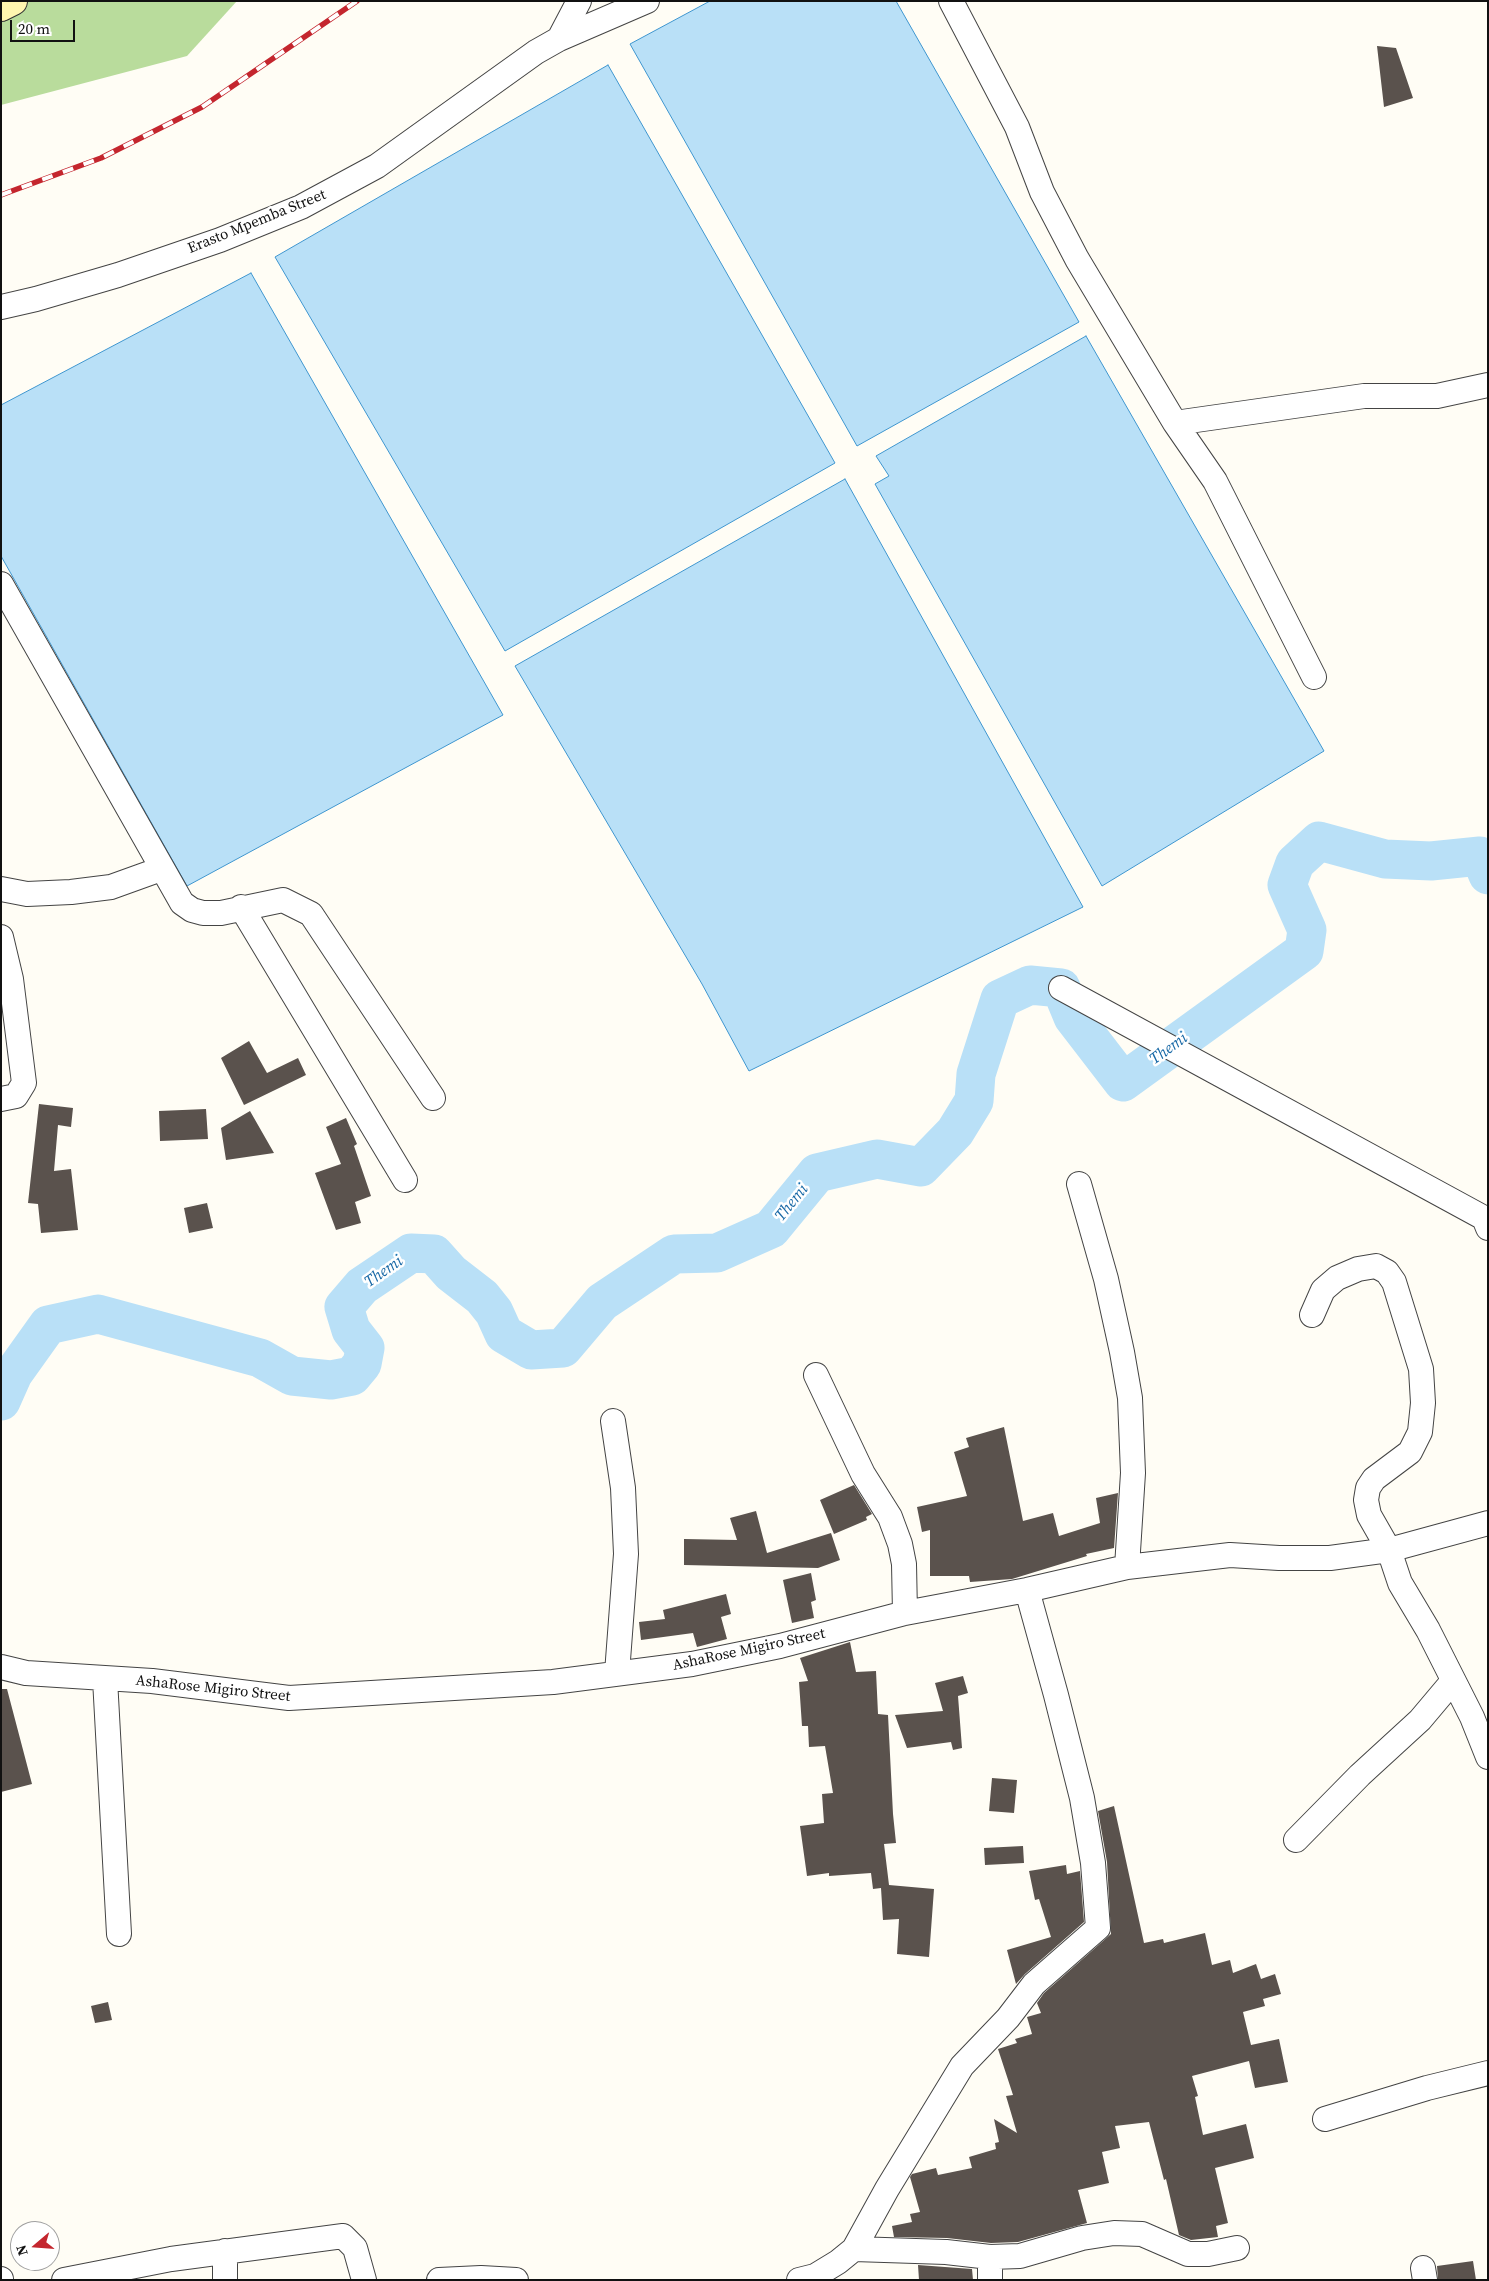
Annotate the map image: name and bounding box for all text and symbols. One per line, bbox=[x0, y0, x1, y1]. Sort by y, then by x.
scale bar bbox=[12, 10, 78, 42]
text: 20 m bbox=[18, 18, 50, 39]
street label: Erasto Mpemba Street bbox=[185, 186, 329, 258]
water label: Themi bbox=[1146, 1029, 1192, 1069]
water label: Themi bbox=[771, 1181, 813, 1225]
water label: Themi bbox=[361, 1252, 407, 1292]
street label: AshaRose Migiro Street bbox=[671, 1625, 827, 1675]
street label: AshaRose Migiro Street bbox=[135, 1672, 291, 1706]
north arrow bbox=[10, 2221, 60, 2271]
text: N bbox=[11, 2242, 33, 2258]

